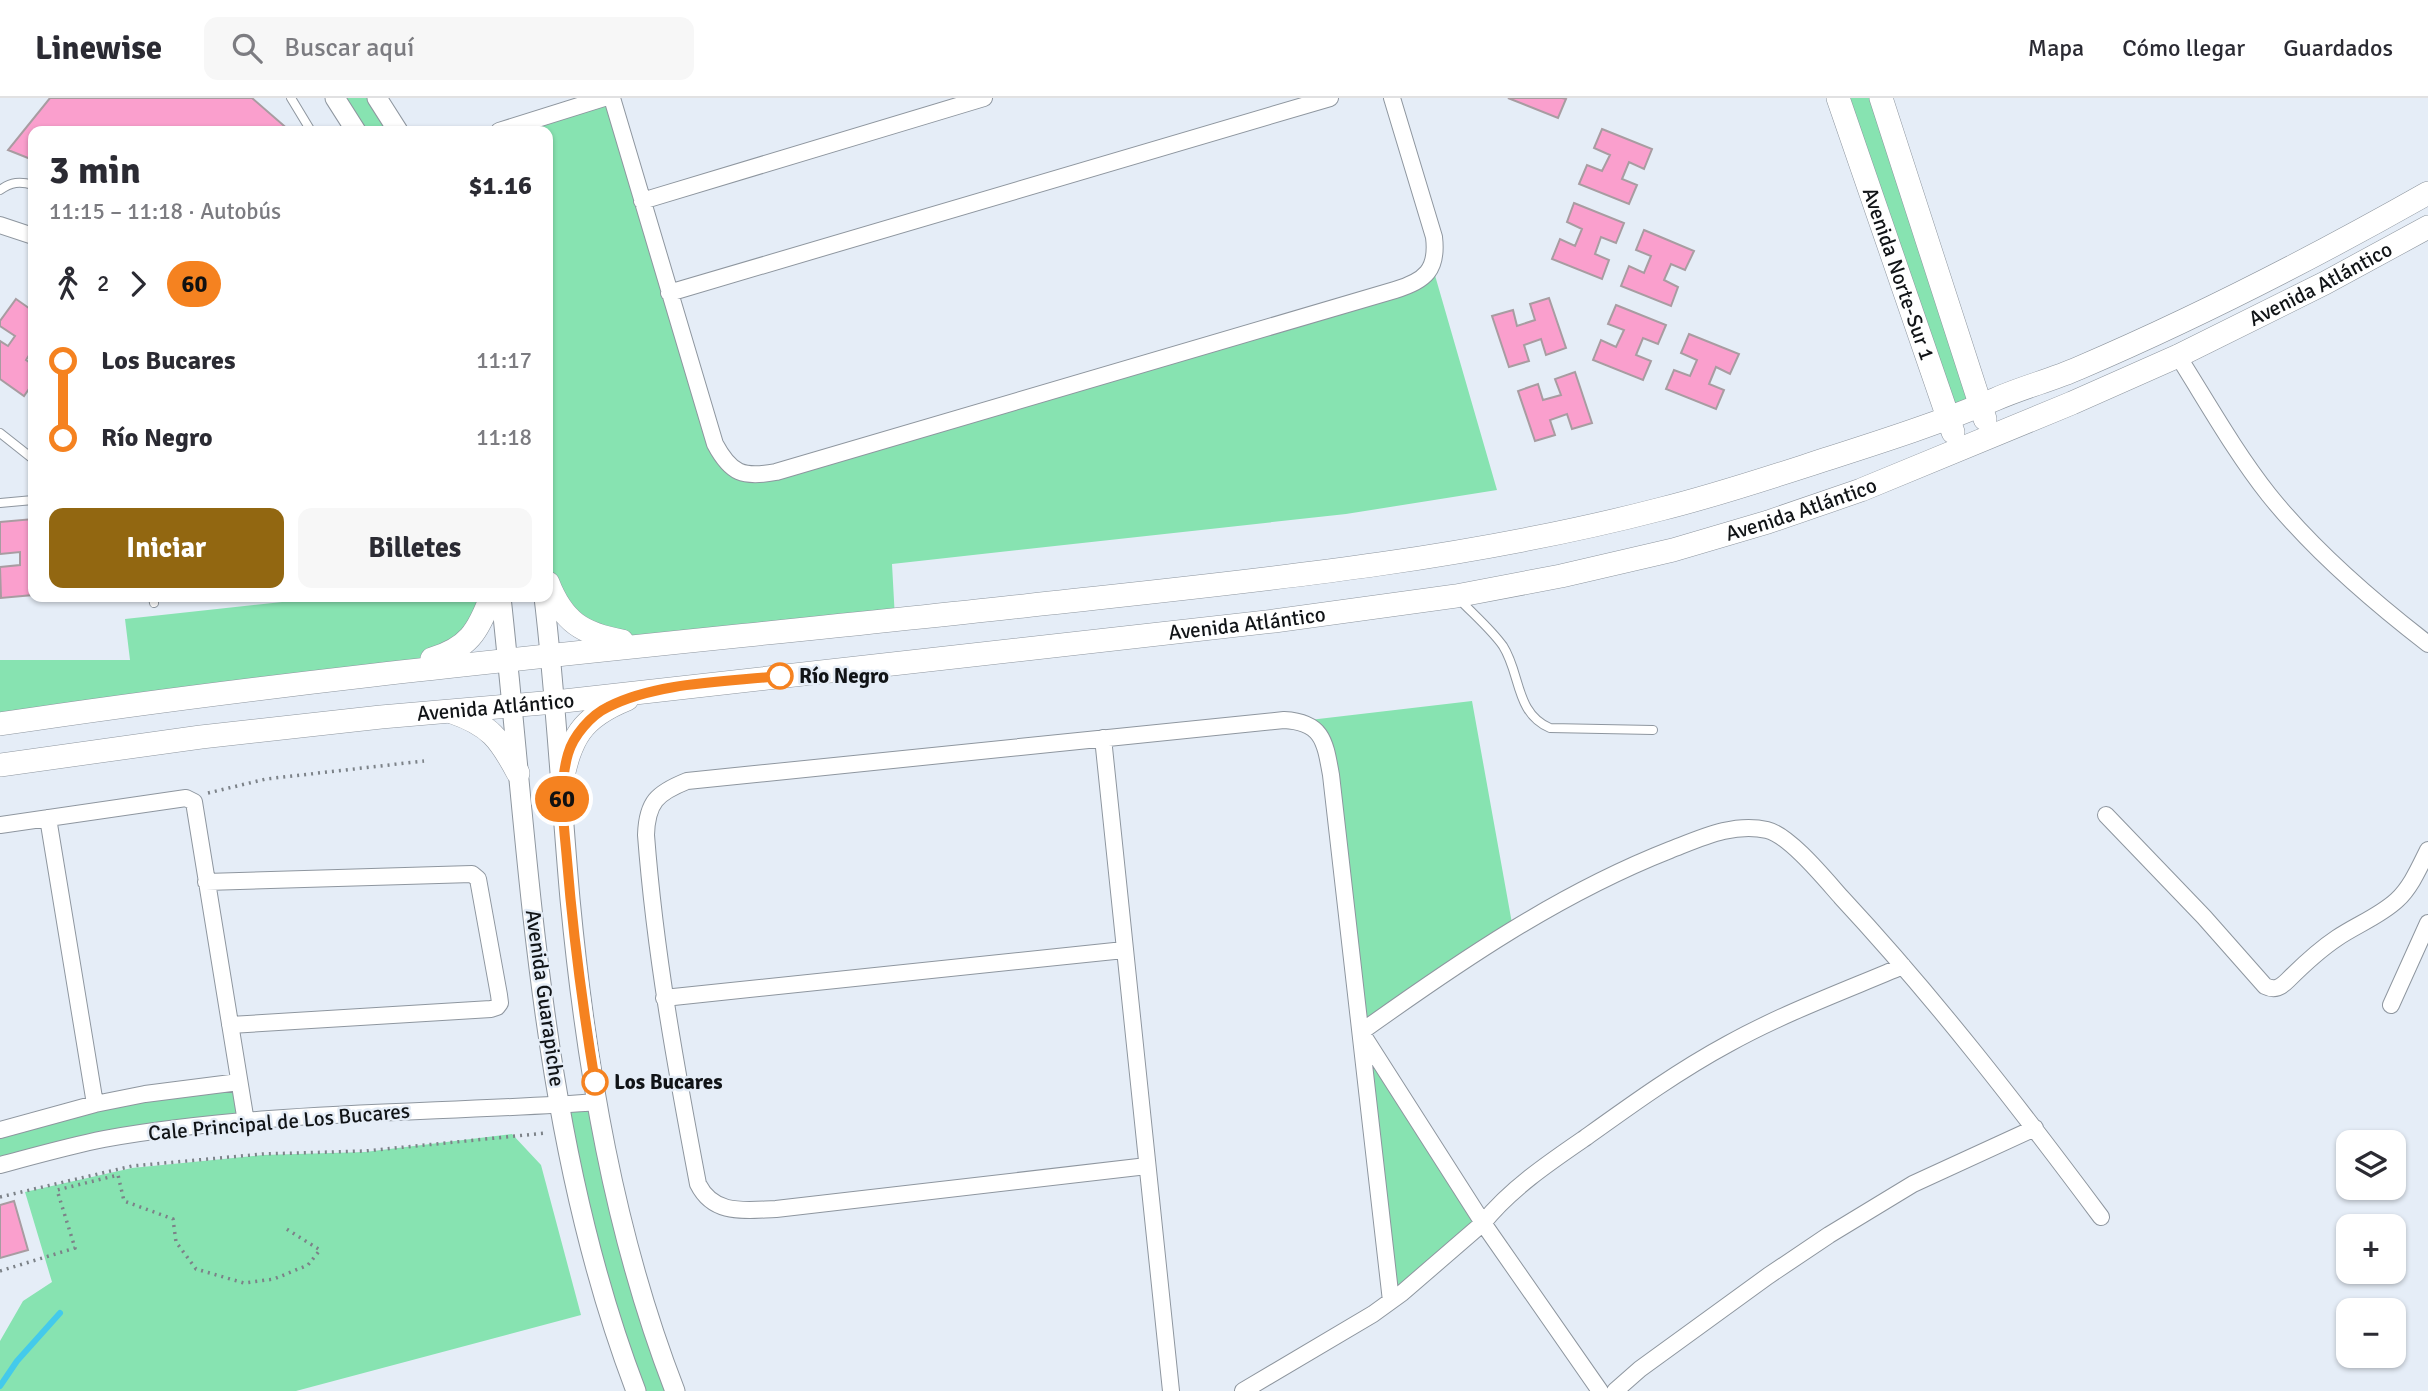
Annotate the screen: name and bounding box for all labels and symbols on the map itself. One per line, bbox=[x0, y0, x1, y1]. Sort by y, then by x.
street label: Avenida Norte-Sur 1 bbox=[1857, 184, 1940, 364]
street label: Avenida Atlántico bbox=[2244, 236, 2397, 332]
street label: Avenida Atlántico bbox=[1722, 472, 1881, 547]
street label: Avenida Atlántico bbox=[1167, 601, 1327, 646]
marker: Río Negro bbox=[767, 663, 793, 689]
place label: Río Negro bbox=[799, 663, 889, 689]
street label: Avenida Atlántico bbox=[416, 687, 576, 727]
line badge: 60 bbox=[530, 776, 594, 822]
street label: Avenida Guarapiche bbox=[520, 908, 570, 1088]
marker: Los Bucares bbox=[582, 1069, 608, 1095]
place label: Los Bucares bbox=[614, 1069, 723, 1095]
street label: Cale Principal de Los Bucares bbox=[147, 1098, 411, 1146]

